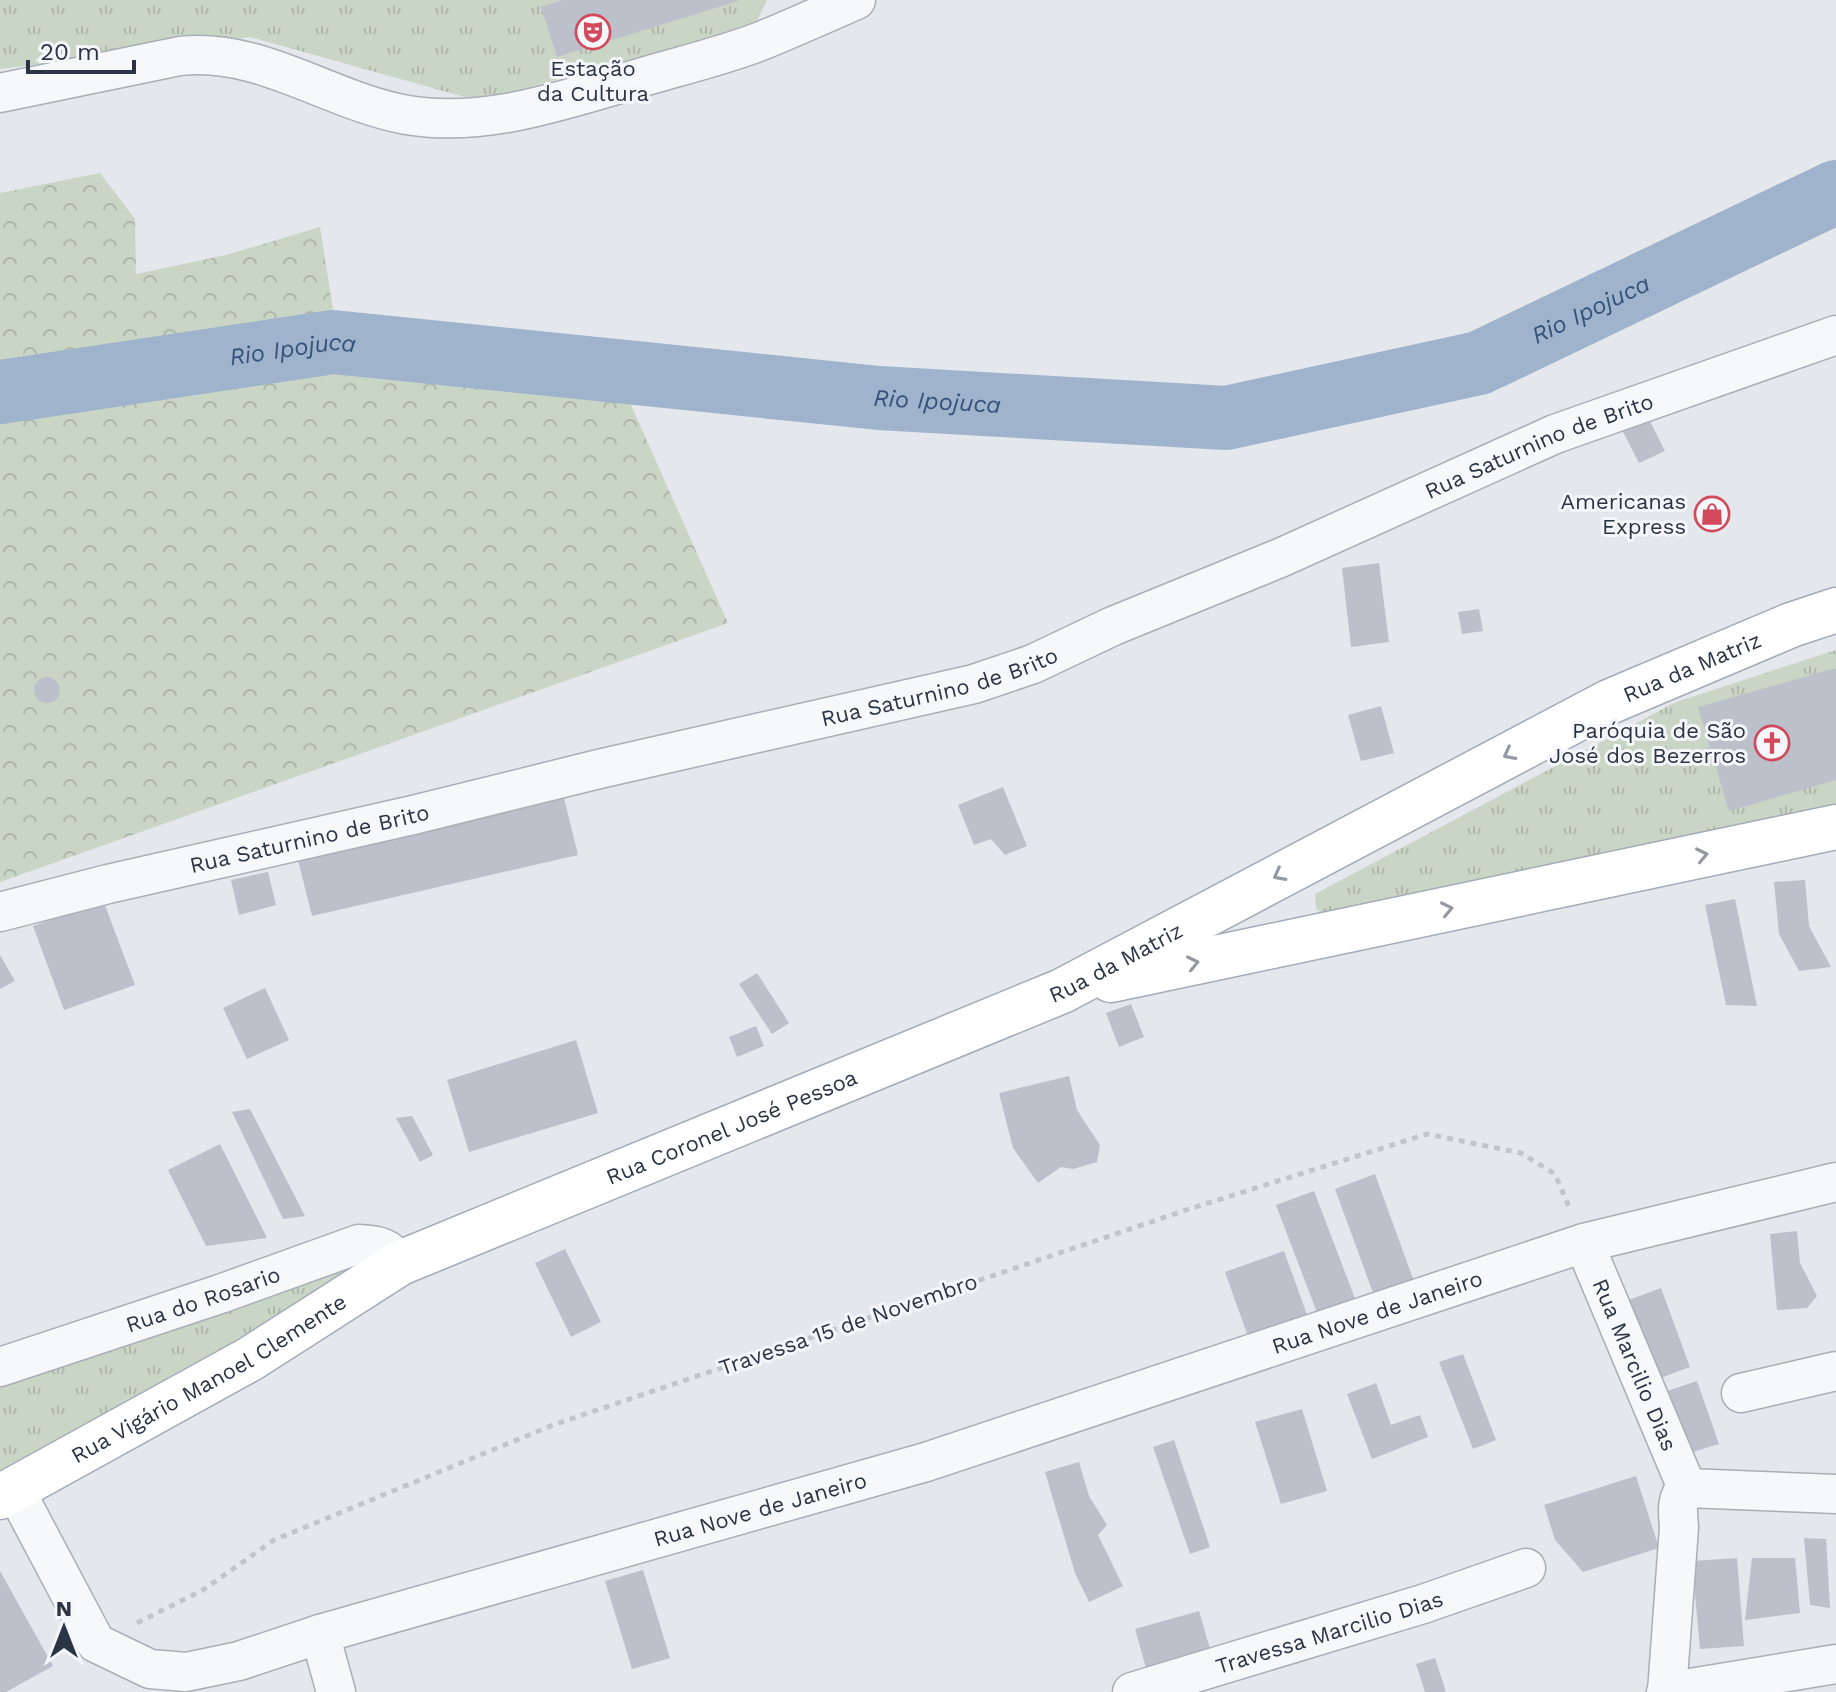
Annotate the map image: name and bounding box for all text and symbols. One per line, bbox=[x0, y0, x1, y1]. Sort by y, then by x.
theatre icon: Estação da Cultura bbox=[574, 13, 612, 51]
scale bar bbox=[28, 24, 134, 74]
text: 20 m bbox=[40, 38, 100, 66]
place label: Estação da Cultura bbox=[537, 56, 649, 106]
water label: Rio Ipojuca bbox=[1527, 269, 1655, 350]
water label: Rio Ipojuca bbox=[227, 328, 358, 371]
water label: Rio Ipojuca bbox=[873, 384, 1002, 419]
street label: Rua Saturnino de Brito bbox=[1421, 388, 1657, 504]
place label: Americanas Express bbox=[1561, 489, 1686, 539]
shop icon: Americanas Express bbox=[1693, 495, 1731, 533]
street label: Rua da Matriz bbox=[1619, 627, 1765, 708]
street label: Rua Saturnino de Brito bbox=[819, 642, 1062, 731]
place label: Paróquia de São José dos Bezerros bbox=[1549, 718, 1746, 768]
church icon: Paróquia de São José dos Bezerros bbox=[1753, 724, 1791, 762]
one-way arrow bbox=[1503, 745, 1517, 760]
street label: Rua Saturnino de Brito bbox=[187, 800, 432, 878]
one-way arrow bbox=[1694, 847, 1708, 864]
one-way arrow bbox=[1273, 866, 1287, 881]
one-way arrow bbox=[1440, 901, 1454, 918]
street label: Rua da Matriz bbox=[1045, 918, 1187, 1008]
one-way arrow bbox=[1186, 955, 1199, 972]
street label: Rua Coronel José Pessoa bbox=[603, 1065, 861, 1190]
street label: Rua do Rosario bbox=[123, 1261, 284, 1337]
street label: Rua Nove de Janeiro bbox=[1269, 1266, 1486, 1359]
street label: Travessa 15 de Novembro bbox=[716, 1268, 981, 1381]
street label: Rua Marcilio Dias bbox=[1587, 1275, 1682, 1455]
street label: Rua Vigário Manoel Clemente bbox=[67, 1289, 351, 1468]
street label: Rua Nove de Janeiro bbox=[651, 1468, 869, 1552]
street label: Travessa Marcilio Dias bbox=[1213, 1586, 1446, 1679]
north arrow bbox=[24, 1588, 104, 1668]
text: N bbox=[56, 1596, 72, 1621]

